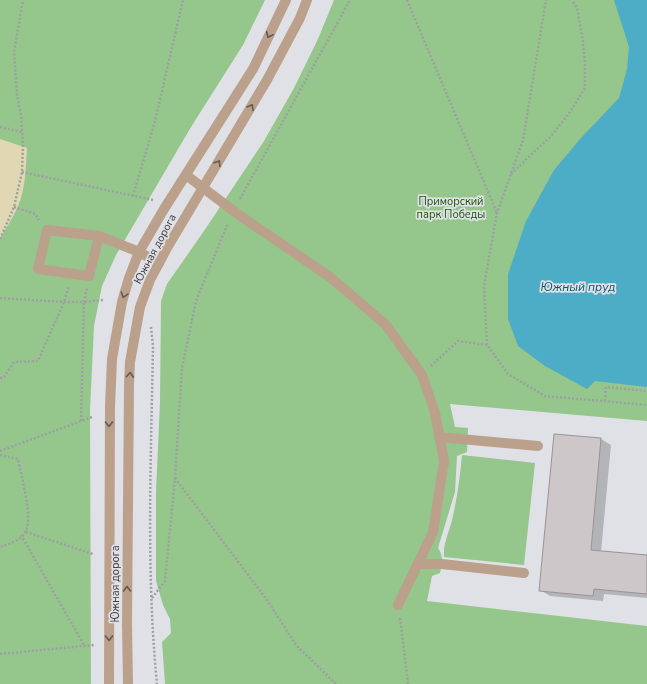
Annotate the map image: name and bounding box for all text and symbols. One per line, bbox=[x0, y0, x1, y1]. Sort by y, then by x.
one-way arrow bbox=[266, 31, 274, 39]
one-way arrow bbox=[247, 104, 254, 111]
one-way arrow bbox=[213, 160, 221, 167]
park label: Приморский парк Победы bbox=[417, 194, 485, 222]
street label: Южная дорога bbox=[130, 211, 180, 287]
water label: Южный пруд bbox=[541, 279, 615, 295]
one-way arrow bbox=[120, 291, 129, 298]
one-way arrow bbox=[125, 372, 134, 378]
one-way arrow bbox=[105, 421, 113, 427]
street label: Южная дорога bbox=[108, 545, 123, 623]
one-way arrow bbox=[123, 586, 131, 592]
one-way arrow bbox=[105, 635, 113, 641]

